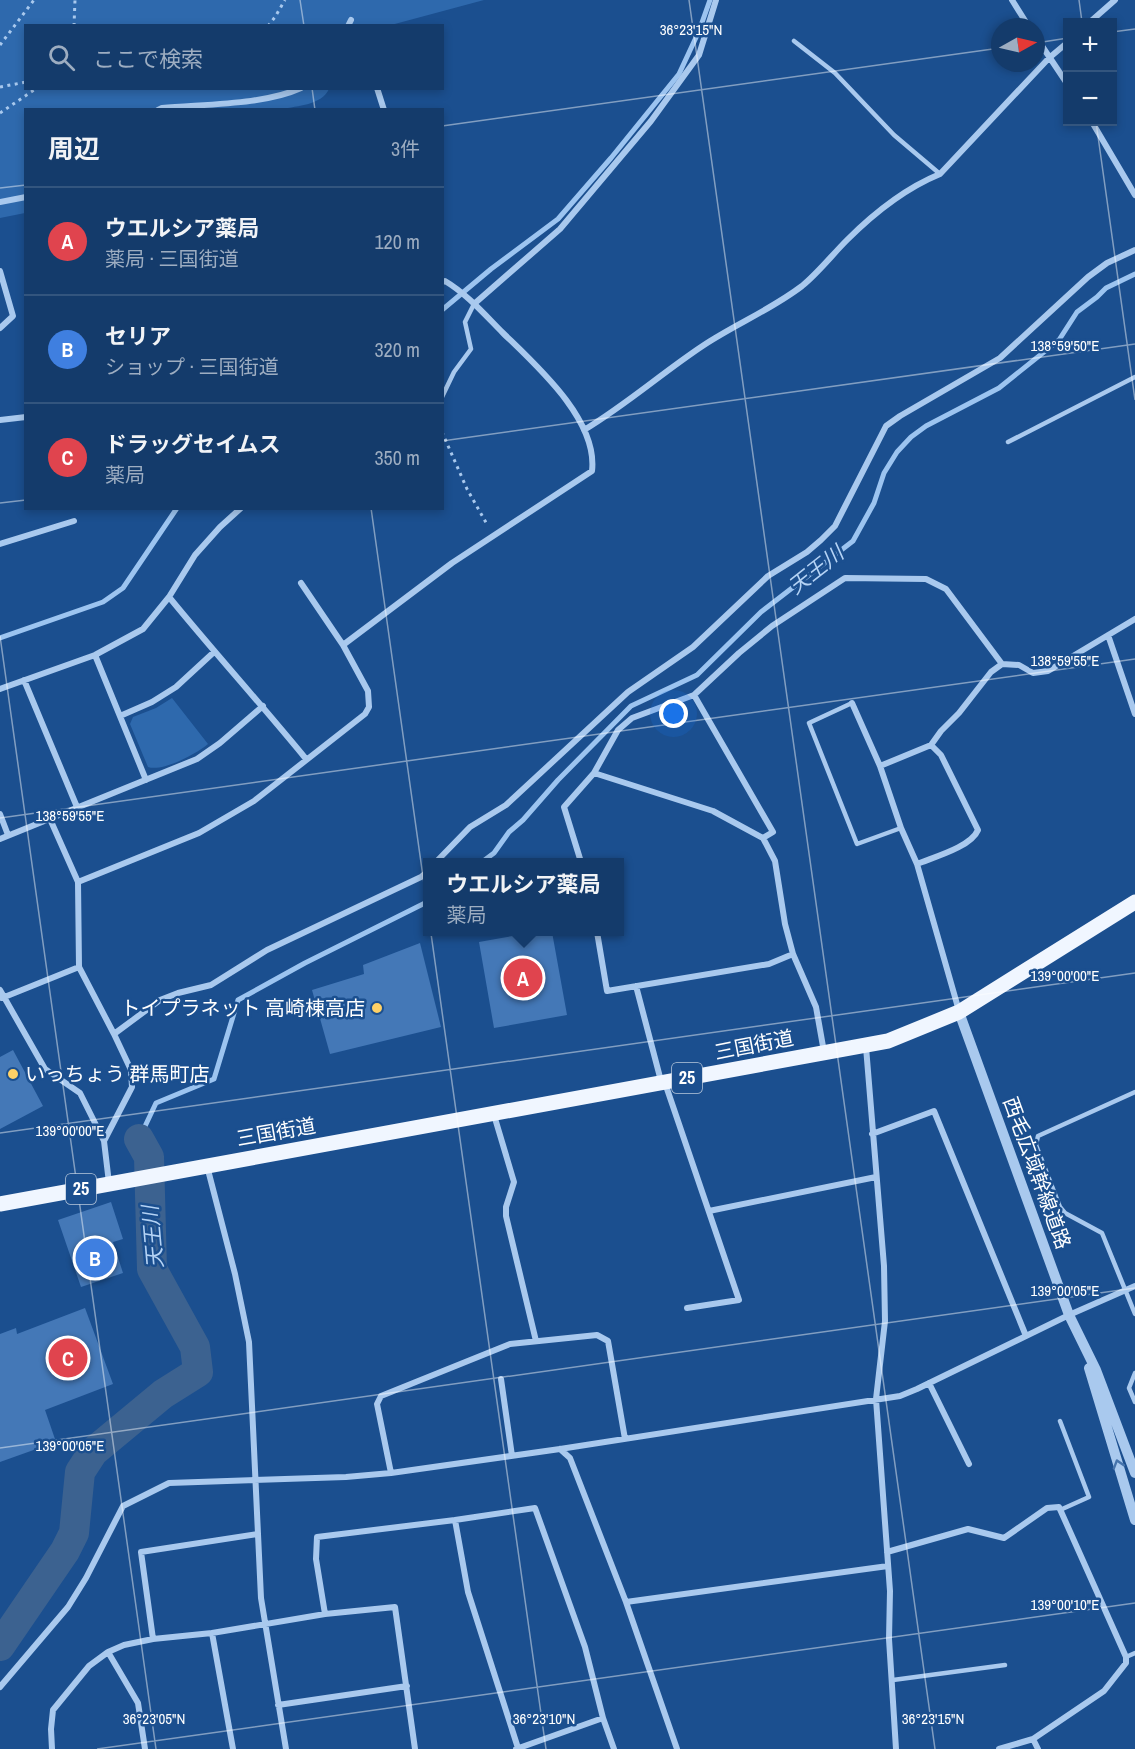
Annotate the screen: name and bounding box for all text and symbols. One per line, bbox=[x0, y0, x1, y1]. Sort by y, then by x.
north arrow bbox=[991, 18, 1045, 72]
map controls bbox=[1063, 18, 1117, 126]
button: + bbox=[1063, 18, 1117, 72]
text: 36°23'15"N bbox=[660, 19, 722, 40]
search box bbox=[24, 24, 444, 90]
icon: search bbox=[45, 41, 78, 74]
text: ここで検索 bbox=[93, 44, 203, 74]
button: − bbox=[1063, 72, 1117, 126]
text: 周辺 bbox=[48, 131, 100, 166]
text: 3件 bbox=[391, 135, 420, 162]
text: ウエルシア薬局 bbox=[105, 213, 259, 243]
text: A bbox=[62, 228, 73, 255]
text: 120 m bbox=[374, 228, 420, 255]
text: 薬局 · 三国街道 bbox=[105, 245, 239, 272]
text: セリア bbox=[105, 321, 171, 351]
text: 138°59'50"E bbox=[1031, 335, 1099, 356]
text: B bbox=[62, 336, 73, 363]
text: 320 m bbox=[374, 336, 420, 363]
text: ショップ · 三国街道 bbox=[105, 353, 279, 380]
text: ドラッグセイムス bbox=[105, 429, 281, 459]
text: C bbox=[62, 444, 73, 471]
text: 350 m bbox=[374, 444, 420, 471]
text: 薬局 bbox=[105, 461, 145, 488]
water label: 天王川 bbox=[782, 538, 851, 600]
text: 138°59'55"E bbox=[1031, 650, 1099, 671]
your location bbox=[659, 699, 688, 728]
text: 138°59'55"E bbox=[36, 805, 104, 826]
popup bbox=[423, 858, 624, 936]
text: ウエルシア薬局 bbox=[446, 869, 601, 899]
text: 薬局 bbox=[446, 901, 486, 928]
pin: A bbox=[504, 956, 542, 1000]
text: 139°00'00"E bbox=[1031, 965, 1099, 986]
place label: トイプラネット 高崎棟高店 bbox=[120, 994, 365, 1021]
marker: トイプラネット 高崎棟高店 bbox=[370, 1001, 384, 1015]
street label: 三国街道 bbox=[712, 1024, 796, 1065]
place label: いっちょう 群馬町店 bbox=[25, 1060, 210, 1087]
road number: 25 bbox=[672, 1063, 702, 1093]
marker: いっちょう 群馬町店 bbox=[6, 1067, 20, 1081]
street label: 西毛広域幹線道路 bbox=[997, 1093, 1078, 1253]
street label: 三国街道 bbox=[234, 1111, 318, 1152]
text: 139°00'00"E bbox=[36, 1120, 104, 1141]
road number: 25 bbox=[66, 1174, 96, 1204]
water label: 天王川 bbox=[135, 1202, 170, 1270]
pin: B bbox=[76, 1236, 115, 1280]
text: 139°00'05"E bbox=[1031, 1280, 1099, 1301]
pin: C bbox=[48, 1336, 88, 1380]
text: 139°00'05"E bbox=[36, 1435, 104, 1456]
one-way arrow bbox=[1113, 1459, 1125, 1470]
text: 139°00'10"E bbox=[1031, 1594, 1099, 1615]
text: 36°23'05"N bbox=[123, 1708, 185, 1729]
text: 36°23'10"N bbox=[513, 1708, 575, 1729]
text: 36°23'15"N bbox=[902, 1708, 964, 1729]

